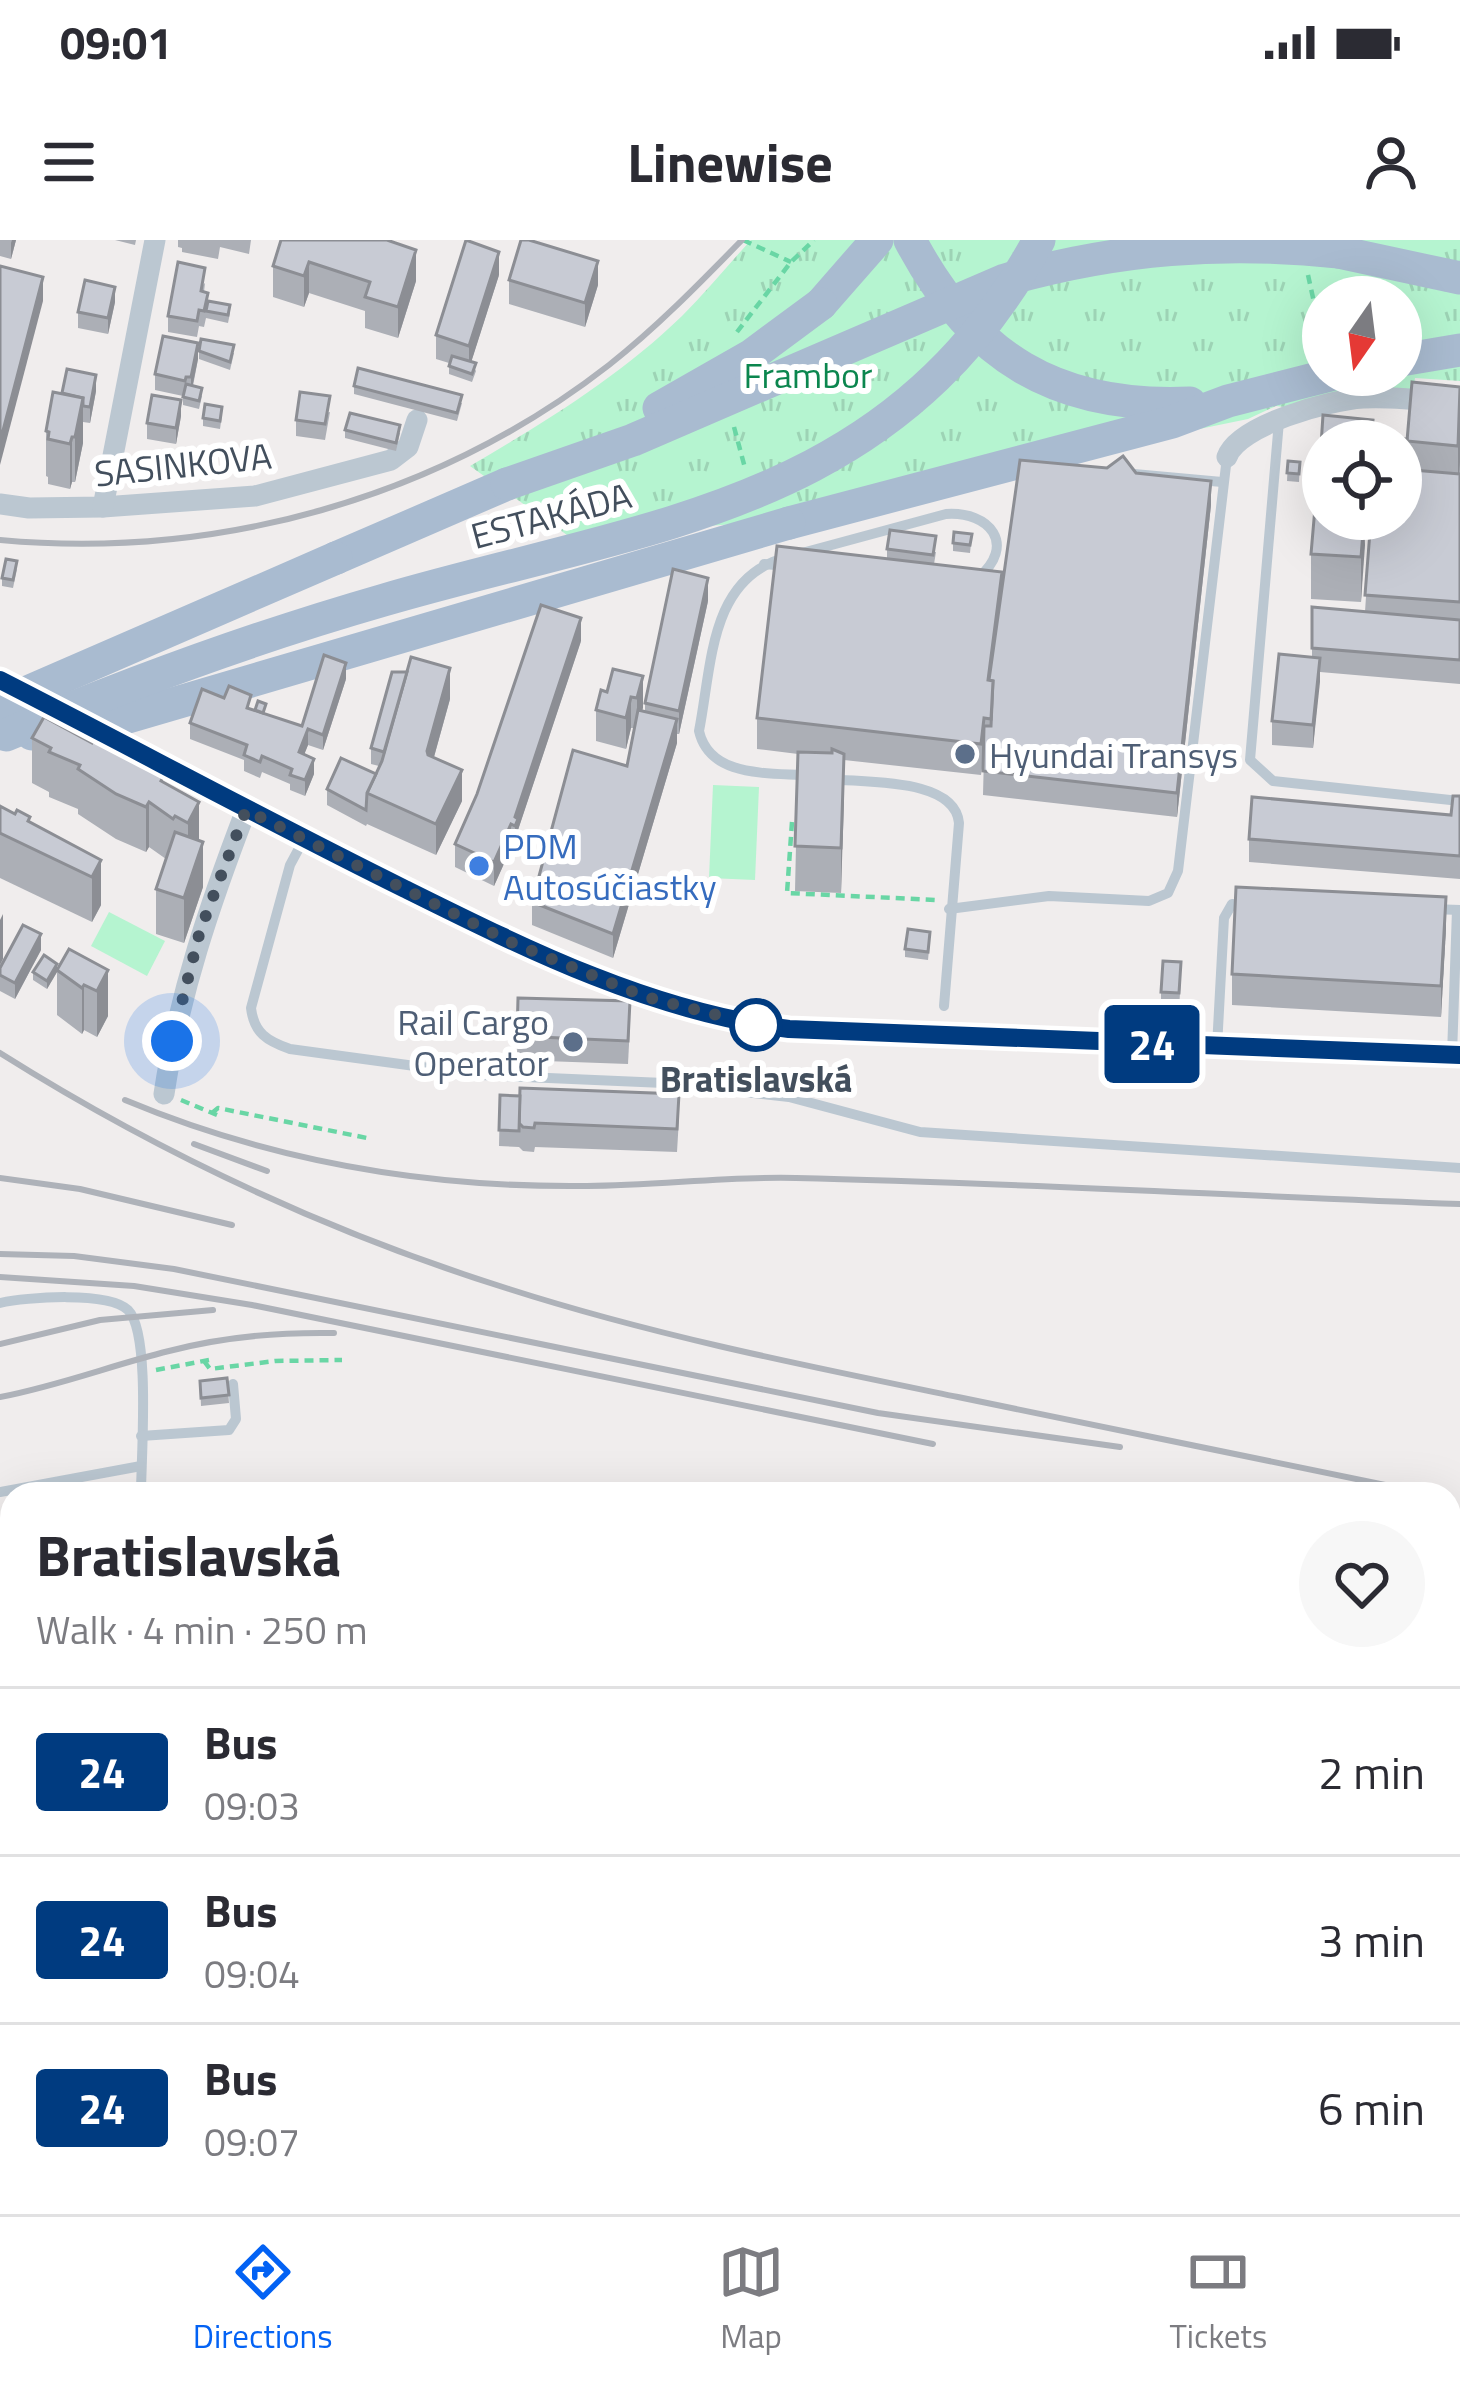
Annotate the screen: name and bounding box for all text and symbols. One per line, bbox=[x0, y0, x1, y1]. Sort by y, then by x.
text: 09:01 bbox=[60, 8, 172, 76]
text: Linewise bbox=[627, 121, 833, 203]
icon: menu bbox=[36, 129, 102, 195]
icon: person bbox=[1358, 129, 1424, 195]
north arrow bbox=[1302, 276, 1422, 396]
map controls bbox=[1302, 276, 1422, 540]
park label: Frambor bbox=[743, 347, 873, 402]
button: locate bbox=[1302, 420, 1422, 540]
street label: SASINKOVA bbox=[92, 427, 274, 501]
street label: ESTAKÁDA bbox=[465, 467, 637, 563]
place label: Hyundai Transys bbox=[989, 727, 1238, 782]
marker: Hyundai Transys bbox=[952, 741, 978, 767]
place label: PDM Autosúčiastky bbox=[503, 818, 717, 914]
marker: PDM Autosúčiastky bbox=[466, 853, 492, 879]
place label: Rail Cargo Operator bbox=[397, 994, 549, 1090]
marker: Bratislavská bbox=[731, 1000, 781, 1050]
line badge: 24 bbox=[1098, 1005, 1206, 1083]
your location bbox=[142, 1011, 202, 1071]
text: 24 bbox=[1128, 1012, 1176, 1076]
marker: Rail Cargo Operator bbox=[560, 1029, 586, 1055]
place label: Bratislavská bbox=[660, 1051, 852, 1106]
text: Bratislavská bbox=[36, 1511, 341, 1598]
button: heart bbox=[1299, 1521, 1425, 1647]
text: Walk · 4 min · 250 m bbox=[36, 1600, 368, 1659]
text: Bus bbox=[204, 1708, 278, 1776]
text: 2 min bbox=[1318, 1738, 1425, 1806]
text: 24 bbox=[78, 1740, 126, 1804]
text: 09:03 bbox=[204, 1776, 300, 1835]
text: Bus bbox=[204, 1876, 278, 1944]
text: 3 min bbox=[1318, 1906, 1425, 1974]
text: 24 bbox=[78, 1908, 126, 1972]
text: 09:04 bbox=[204, 1944, 300, 2003]
text: Bus bbox=[204, 2044, 278, 2112]
text: 6 min bbox=[1318, 2074, 1425, 2142]
text: 24 bbox=[78, 2076, 126, 2140]
text: 09:07 bbox=[204, 2112, 300, 2171]
tab: Directions bbox=[193, 2239, 333, 2361]
tab: Map bbox=[718, 2239, 784, 2361]
tab: Tickets bbox=[1169, 2239, 1267, 2361]

